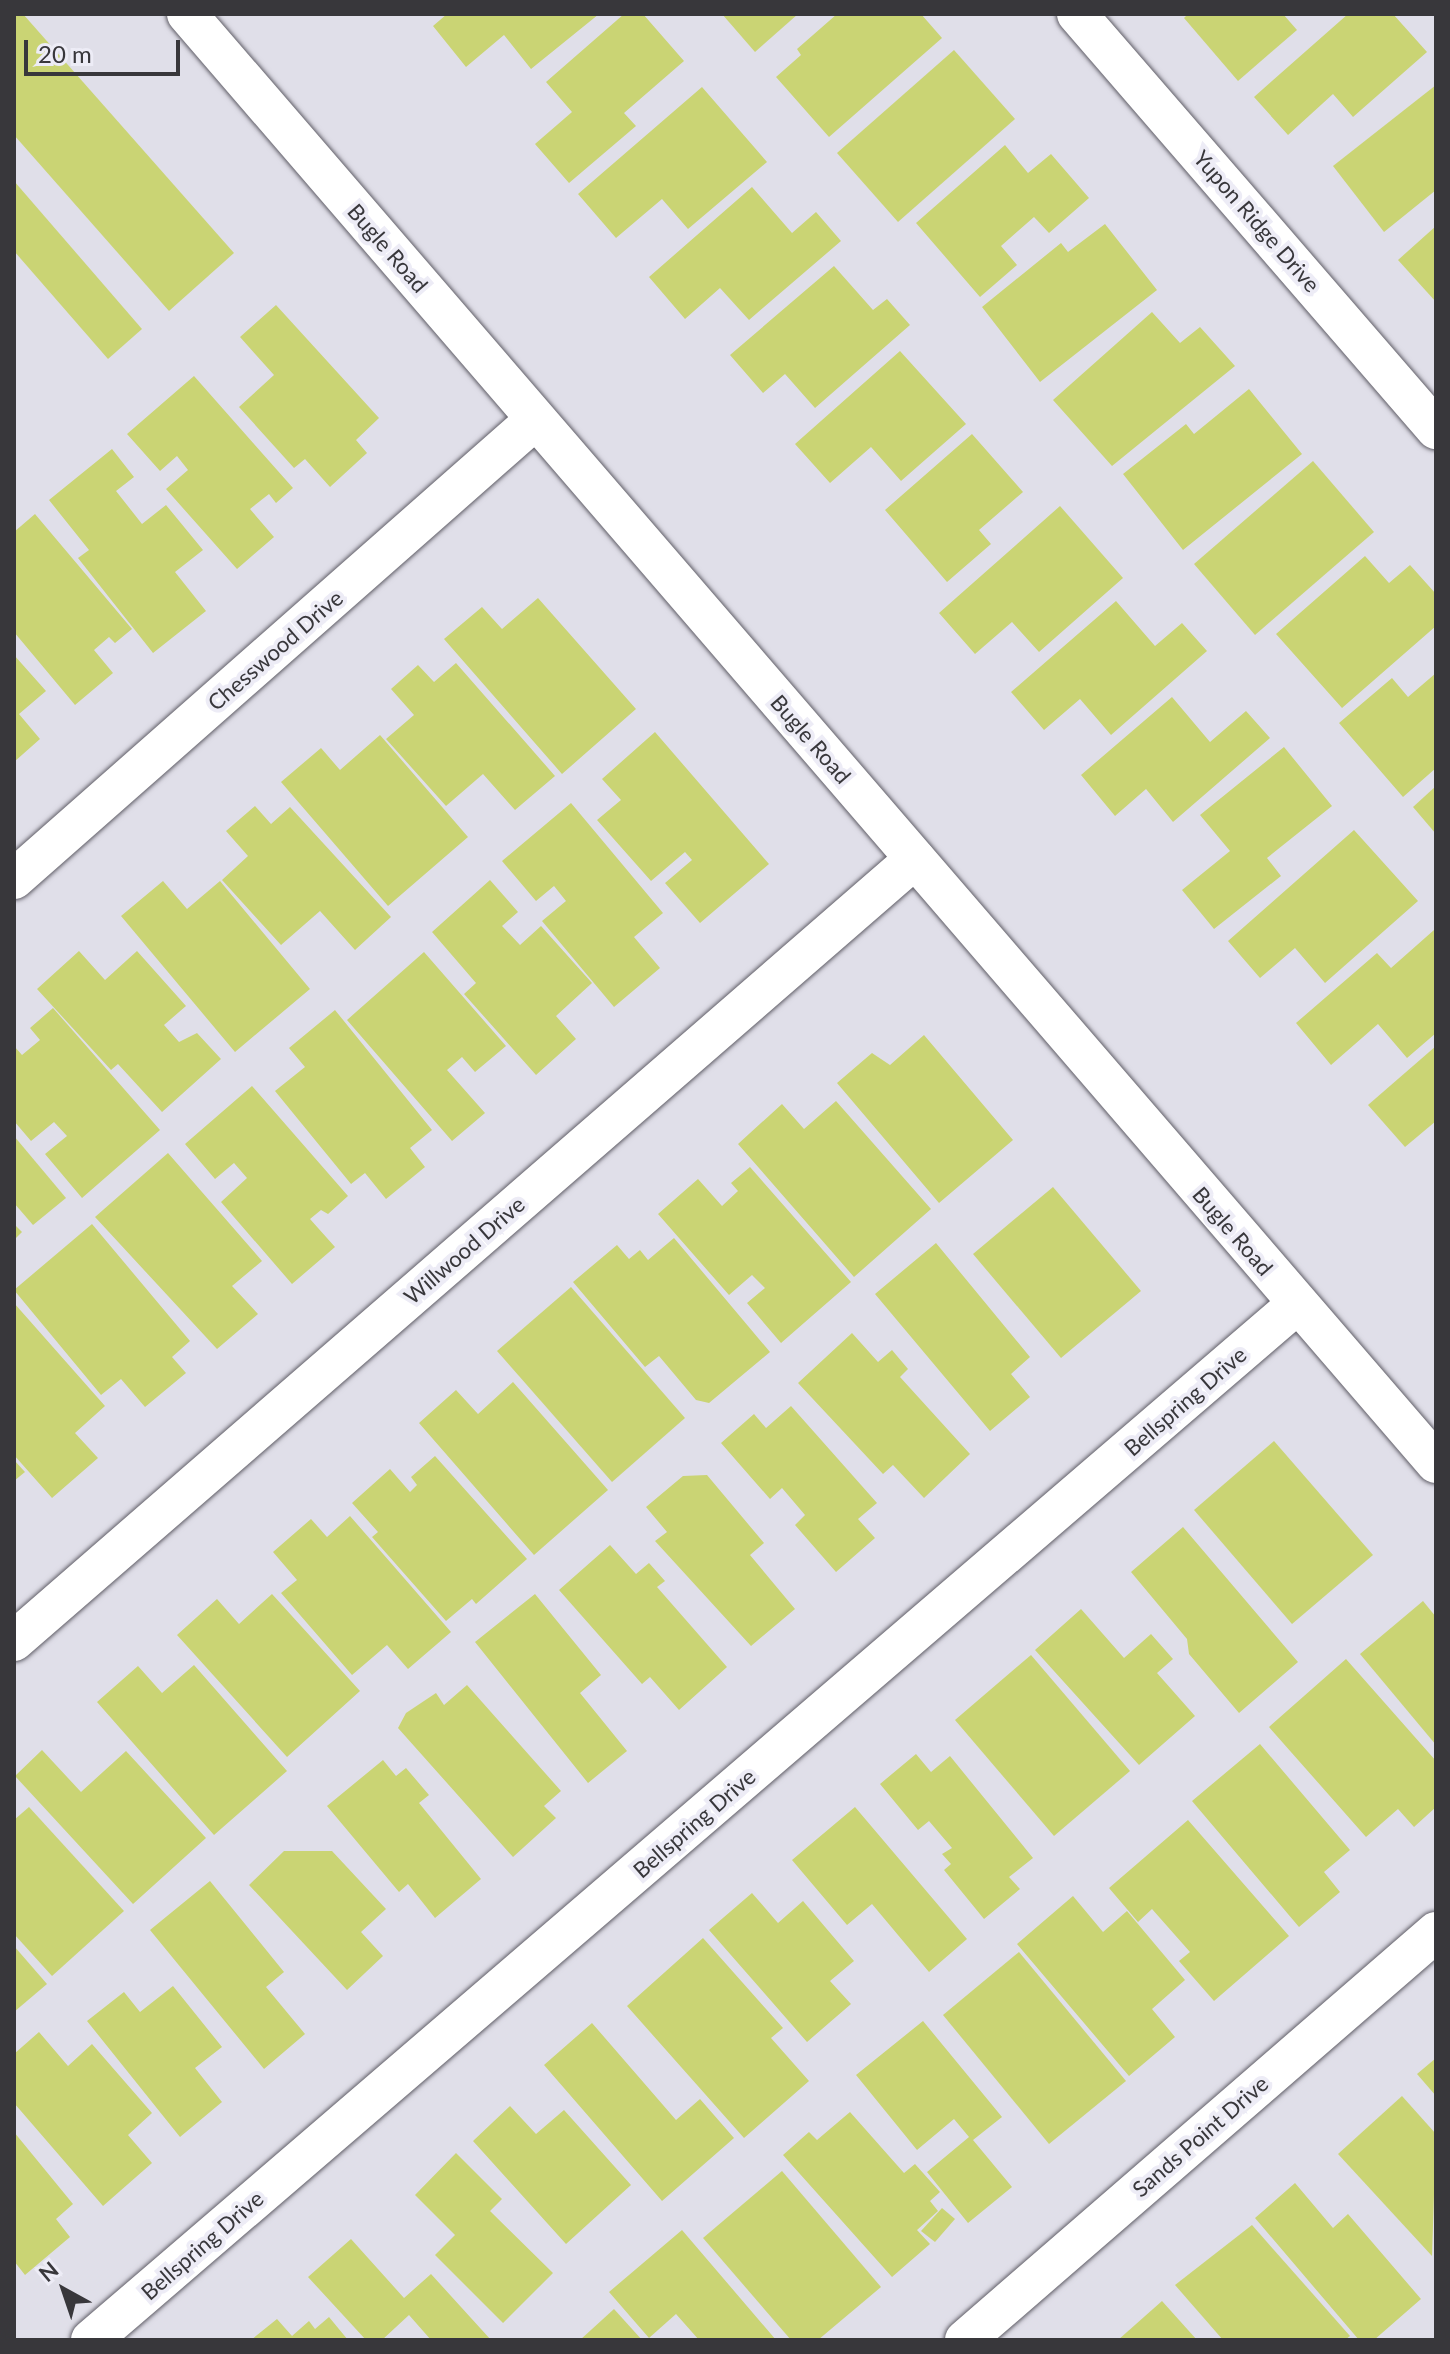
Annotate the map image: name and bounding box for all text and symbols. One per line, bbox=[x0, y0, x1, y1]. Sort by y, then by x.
scale bar bbox=[28, 24, 184, 74]
text: 20 m bbox=[38, 39, 92, 68]
street label: Yupon Ridge Drive bbox=[1188, 145, 1326, 297]
street label: Bugle Road bbox=[342, 198, 434, 298]
street label: Chesswood Drive bbox=[202, 584, 348, 716]
street label: Bugle Road bbox=[765, 689, 857, 789]
street label: Bugle Road bbox=[1187, 1181, 1279, 1281]
street label: Willwood Drive bbox=[398, 1191, 530, 1309]
street label: Bellspring Drive bbox=[1119, 1341, 1251, 1461]
street label: Bellspring Drive bbox=[628, 1763, 760, 1883]
street label: Sands Point Drive bbox=[1127, 2070, 1273, 2202]
street label: Bellspring Drive bbox=[136, 2185, 268, 2305]
north arrow bbox=[24, 2250, 104, 2330]
text: N bbox=[33, 2255, 63, 2287]

